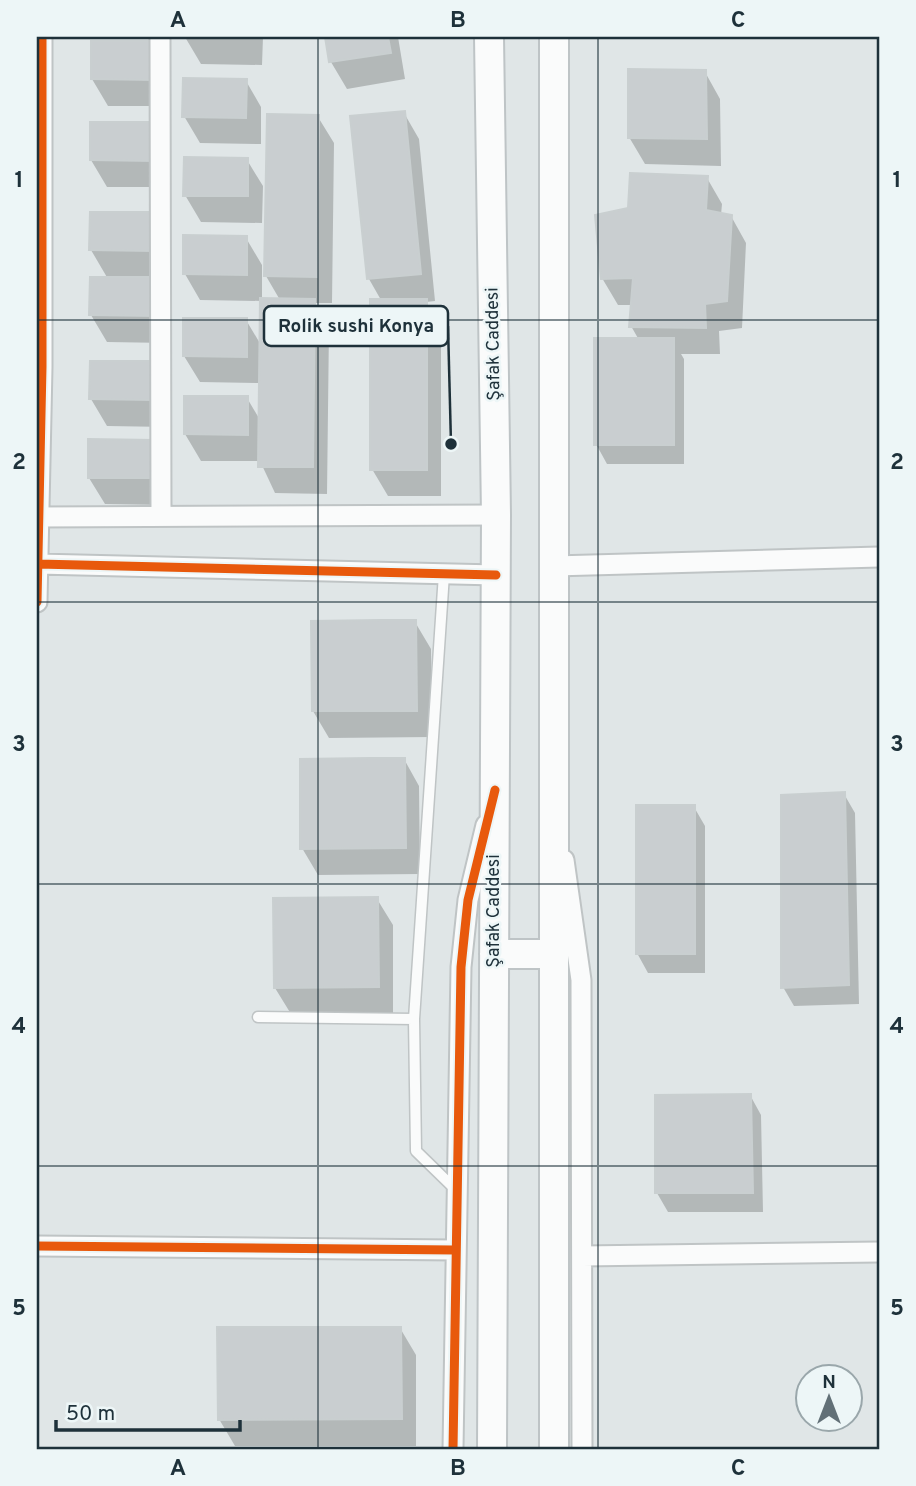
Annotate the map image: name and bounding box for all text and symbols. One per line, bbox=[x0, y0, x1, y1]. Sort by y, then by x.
text: A bbox=[170, 7, 186, 36]
text: B bbox=[450, 7, 466, 36]
text: C bbox=[731, 7, 745, 36]
text: 1 bbox=[14, 167, 24, 196]
text: 1 bbox=[892, 167, 902, 196]
street label: Şafak Caddesi bbox=[482, 287, 506, 401]
callout: Rolik sushi Konya bbox=[264, 306, 448, 346]
text: Rolik sushi Konya bbox=[278, 315, 434, 339]
text: 2 bbox=[12, 449, 26, 478]
text: 2 bbox=[890, 449, 904, 478]
text: 3 bbox=[12, 731, 26, 760]
text: 3 bbox=[890, 731, 904, 760]
street label: Şafak Caddesi bbox=[483, 854, 506, 968]
text: 4 bbox=[12, 1013, 26, 1042]
text: 4 bbox=[890, 1013, 904, 1042]
text: 5 bbox=[12, 1295, 26, 1324]
text: 5 bbox=[890, 1295, 904, 1324]
north arrow bbox=[794, 1364, 864, 1434]
text: N bbox=[822, 1371, 836, 1395]
scale bar bbox=[56, 1388, 240, 1432]
text: 50 m bbox=[66, 1401, 115, 1428]
text: A bbox=[170, 1455, 186, 1484]
text: B bbox=[450, 1455, 466, 1484]
text: C bbox=[731, 1455, 745, 1484]

